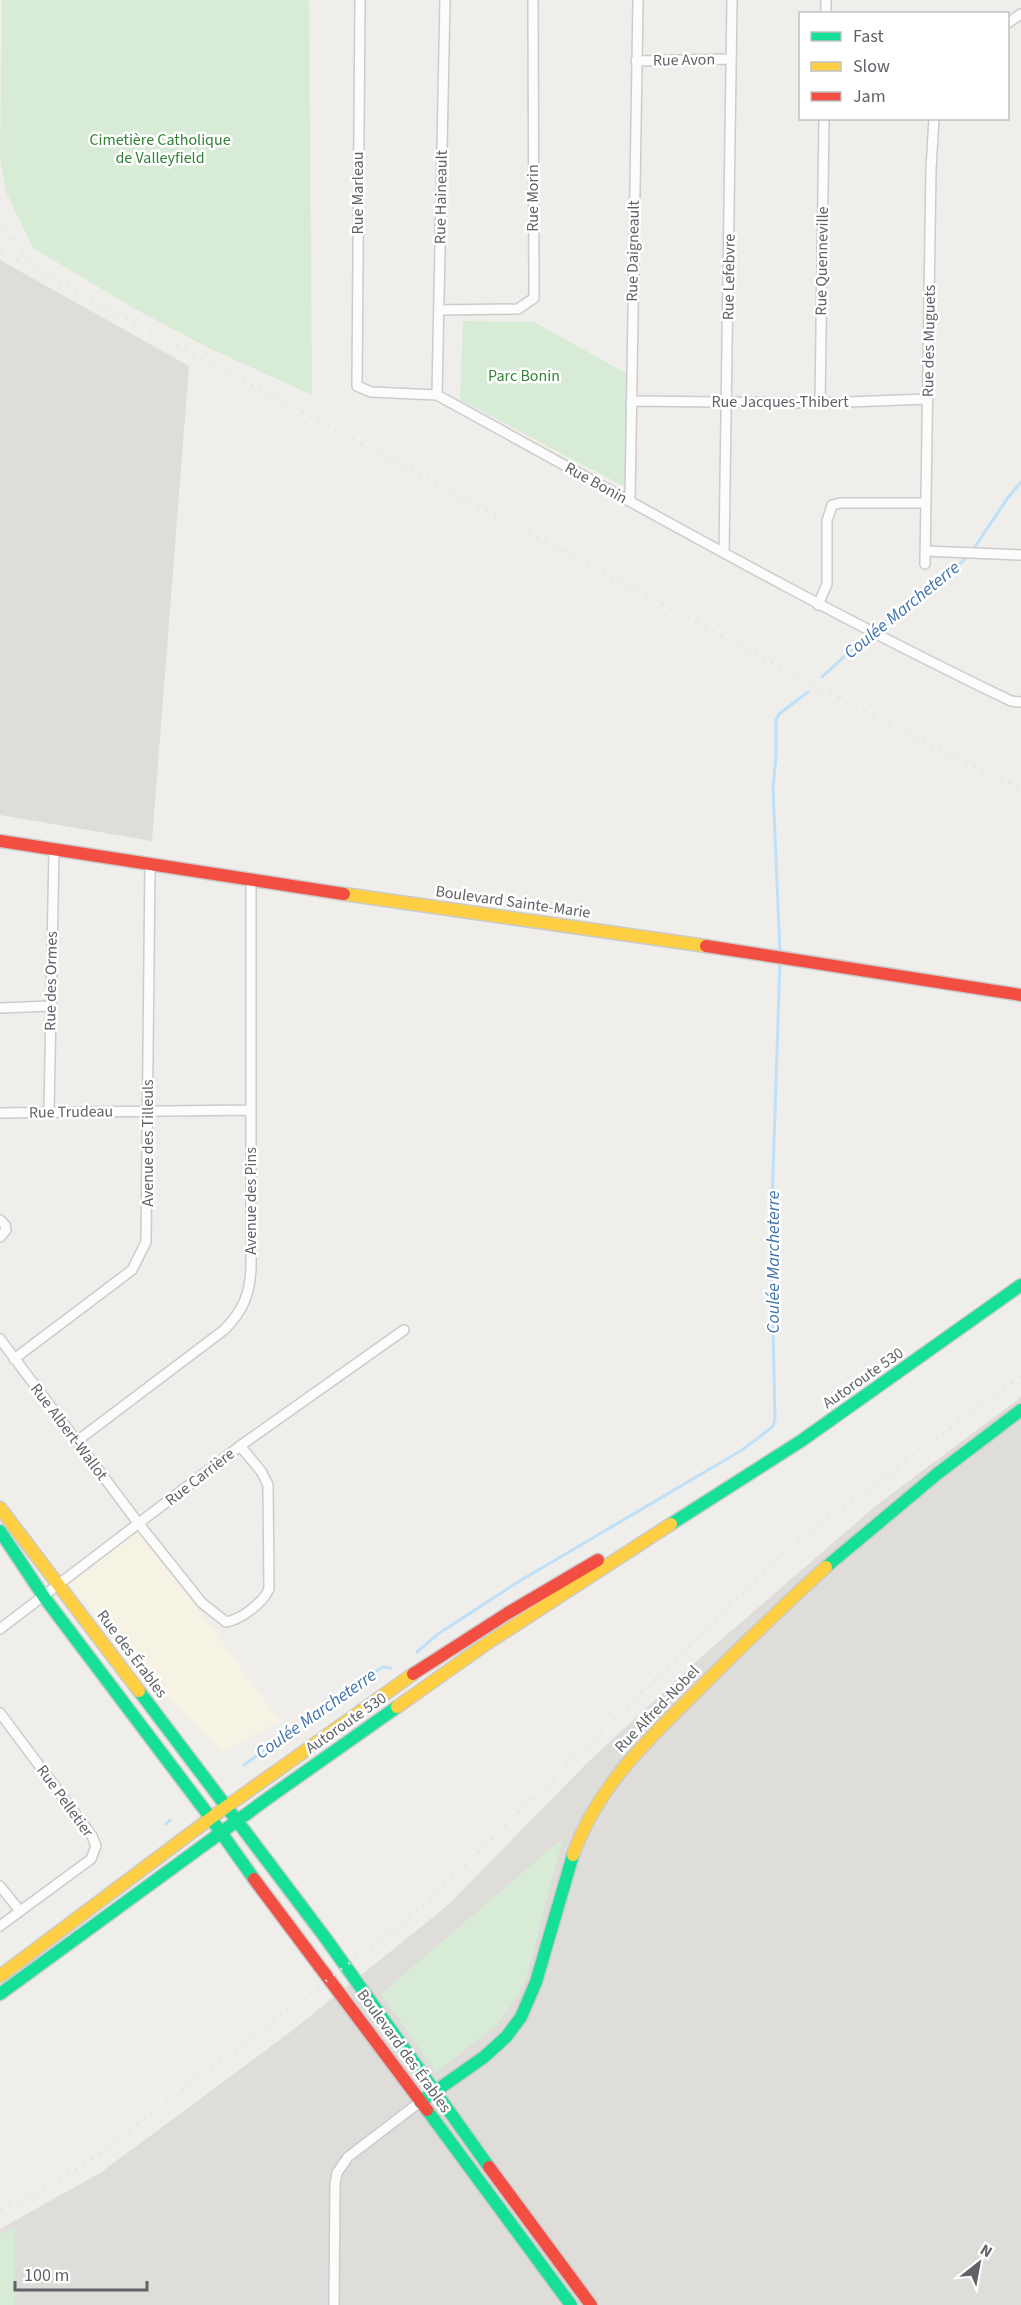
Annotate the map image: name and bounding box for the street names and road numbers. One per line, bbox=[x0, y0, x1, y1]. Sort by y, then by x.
street label: Rue Avon bbox=[653, 48, 715, 72]
street label: Rue Haineault bbox=[429, 149, 453, 244]
street label: Rue Marleau bbox=[347, 152, 369, 234]
street label: Rue Morin bbox=[522, 164, 544, 232]
street label: Rue Daigneault bbox=[621, 199, 645, 302]
street label: Rue Quenneville bbox=[810, 206, 834, 316]
street label: Rue Lefebvre bbox=[717, 234, 741, 320]
street label: Rue des Muguets bbox=[917, 284, 941, 397]
street label: Rue Jacques-Thibert bbox=[711, 391, 849, 413]
street label: Rue Bonin bbox=[561, 457, 631, 509]
street label: Boulevard Sainte-Marie bbox=[434, 880, 592, 924]
street label: Rue des Ormes bbox=[39, 931, 63, 1031]
street label: Avenue des Tilleuls bbox=[137, 1079, 159, 1207]
street label: Rue Trudeau bbox=[29, 1100, 113, 1124]
street label: Avenue des Pins bbox=[240, 1147, 262, 1255]
street label: Autoroute 530 bbox=[818, 1342, 908, 1414]
street label: Rue Albert-Wallot bbox=[25, 1379, 113, 1485]
street label: Rue Carrière bbox=[161, 1443, 239, 1511]
street label: Rue des Érables bbox=[92, 1605, 173, 1703]
street label: Rue Alfred-Nobel bbox=[610, 1661, 704, 1757]
street label: Autoroute 530 bbox=[301, 1687, 391, 1759]
street label: Rue Pelletier bbox=[31, 1760, 99, 1842]
street label: Boulevard des Érables bbox=[352, 1985, 456, 2117]

